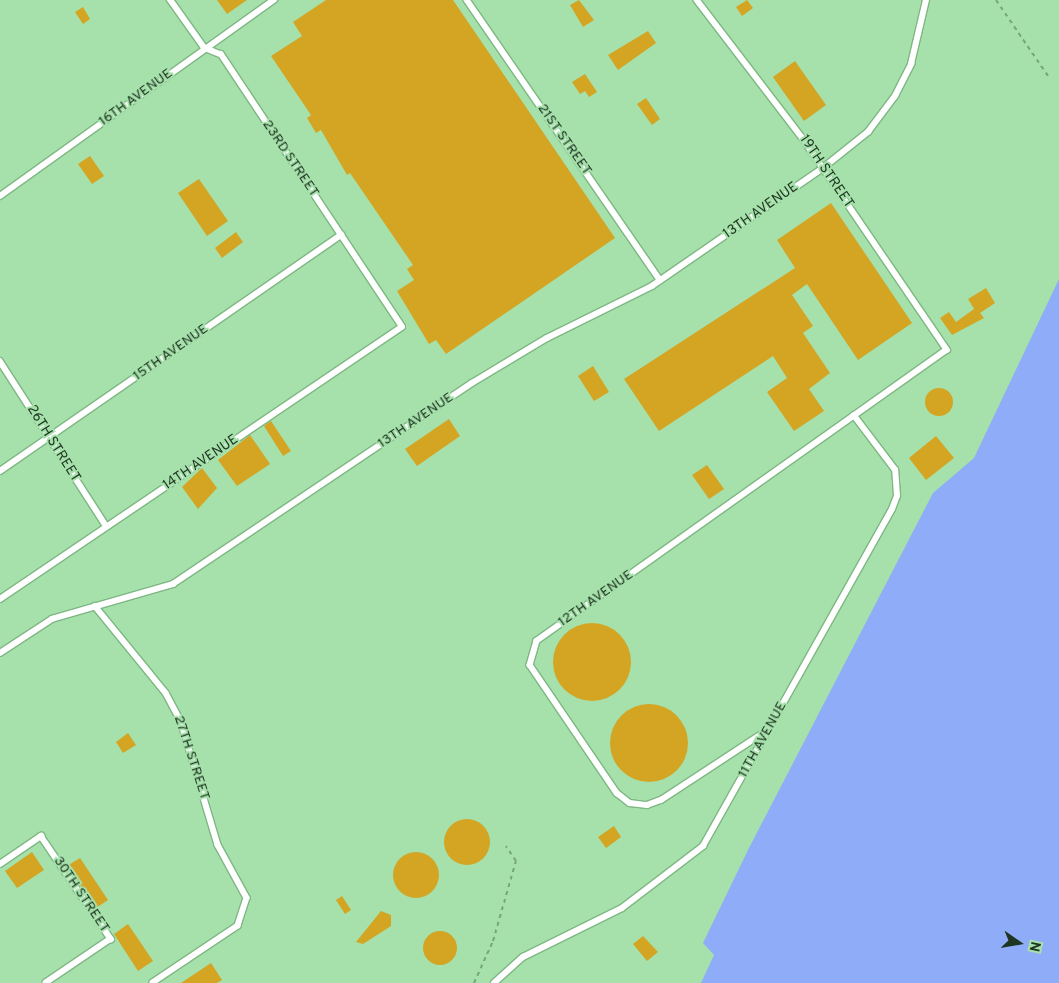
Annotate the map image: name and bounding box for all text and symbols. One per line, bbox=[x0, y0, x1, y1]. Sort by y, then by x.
street label: 16TH AVENUE bbox=[96, 66, 176, 130]
street label: 21ST STREET bbox=[533, 101, 595, 179]
street label: 23RD STREET bbox=[258, 117, 322, 201]
street label: 19TH STREET bbox=[795, 132, 857, 212]
street label: 13TH AVENUE bbox=[720, 179, 802, 243]
street label: 15TH AVENUE bbox=[130, 321, 212, 385]
street label: 13TH AVENUE bbox=[375, 389, 457, 453]
street label: 26TH STREET bbox=[23, 402, 83, 486]
street label: 14TH AVENUE bbox=[160, 431, 242, 495]
street label: 12TH AVENUE bbox=[555, 567, 637, 631]
street label: 11TH AVENUE bbox=[735, 699, 791, 781]
street label: 27TH STREET bbox=[169, 714, 213, 802]
street label: 30TH STREET bbox=[49, 854, 113, 936]
north arrow bbox=[994, 918, 1044, 968]
text: N bbox=[1025, 940, 1044, 953]

